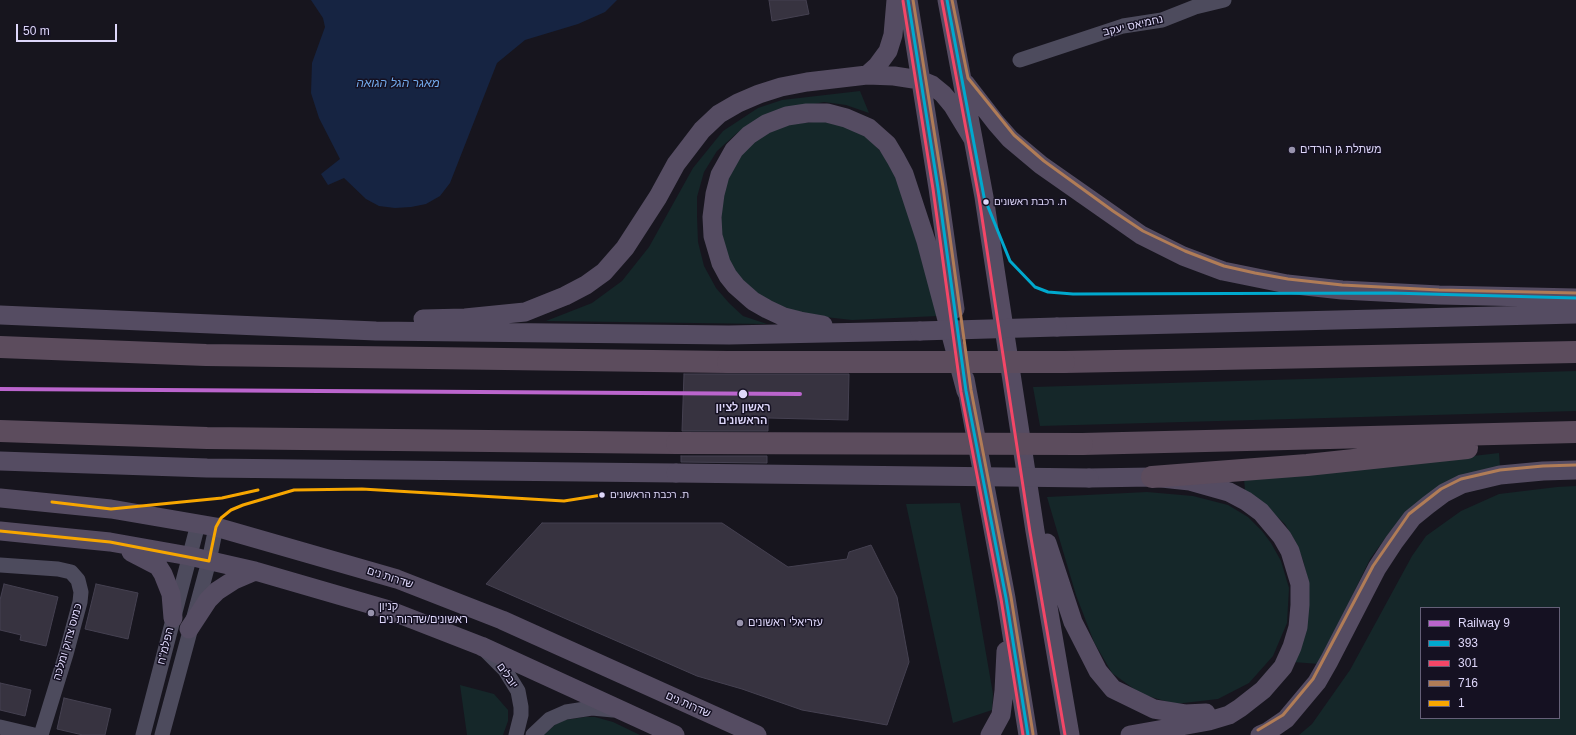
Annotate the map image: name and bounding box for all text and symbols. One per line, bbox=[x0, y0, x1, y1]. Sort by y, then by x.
street label: נחמיאס יעקב bbox=[1102, 13, 1164, 39]
scale bar bbox=[18, 16, 119, 42]
text: 50 m bbox=[23, 24, 50, 38]
water label: מאגר הגל הגואה bbox=[356, 77, 440, 91]
place label: משתלת גן הורדים bbox=[1300, 143, 1382, 157]
marker: משתלת גן הורדים bbox=[1287, 145, 1297, 155]
place label: ת. רכבת ראשונים bbox=[994, 196, 1067, 208]
marker: ת. רכבת ראשונים bbox=[981, 197, 991, 207]
marker: ראשון לציון הראשונים bbox=[737, 388, 749, 400]
place label: ראשון לציון הראשונים bbox=[715, 401, 771, 427]
place label: ת. רכבת הראשונים bbox=[610, 489, 689, 501]
marker: ת. רכבת הראשונים bbox=[597, 490, 607, 500]
street label: שדרות נים bbox=[365, 564, 415, 592]
place label: קניון ראשונים/שדרות נים bbox=[379, 600, 468, 626]
street label: כמוס צדוק ומלכה bbox=[51, 602, 85, 682]
legend bbox=[1420, 607, 1560, 719]
marker: קניון ראשונים/שדרות נים bbox=[366, 608, 376, 618]
place label: עזריאלי ראשונים bbox=[748, 616, 823, 630]
text: Railway 9 bbox=[1458, 616, 1510, 630]
marker: עזריאלי ראשונים bbox=[735, 618, 745, 628]
street label: הפלמ"ח bbox=[155, 626, 177, 666]
text: 393 bbox=[1458, 636, 1478, 650]
text: 301 bbox=[1458, 656, 1478, 670]
street label: יובלים bbox=[494, 661, 520, 691]
text: 716 bbox=[1458, 676, 1478, 690]
street label: שדרות נים bbox=[663, 689, 713, 721]
text: 1 bbox=[1458, 696, 1465, 710]

